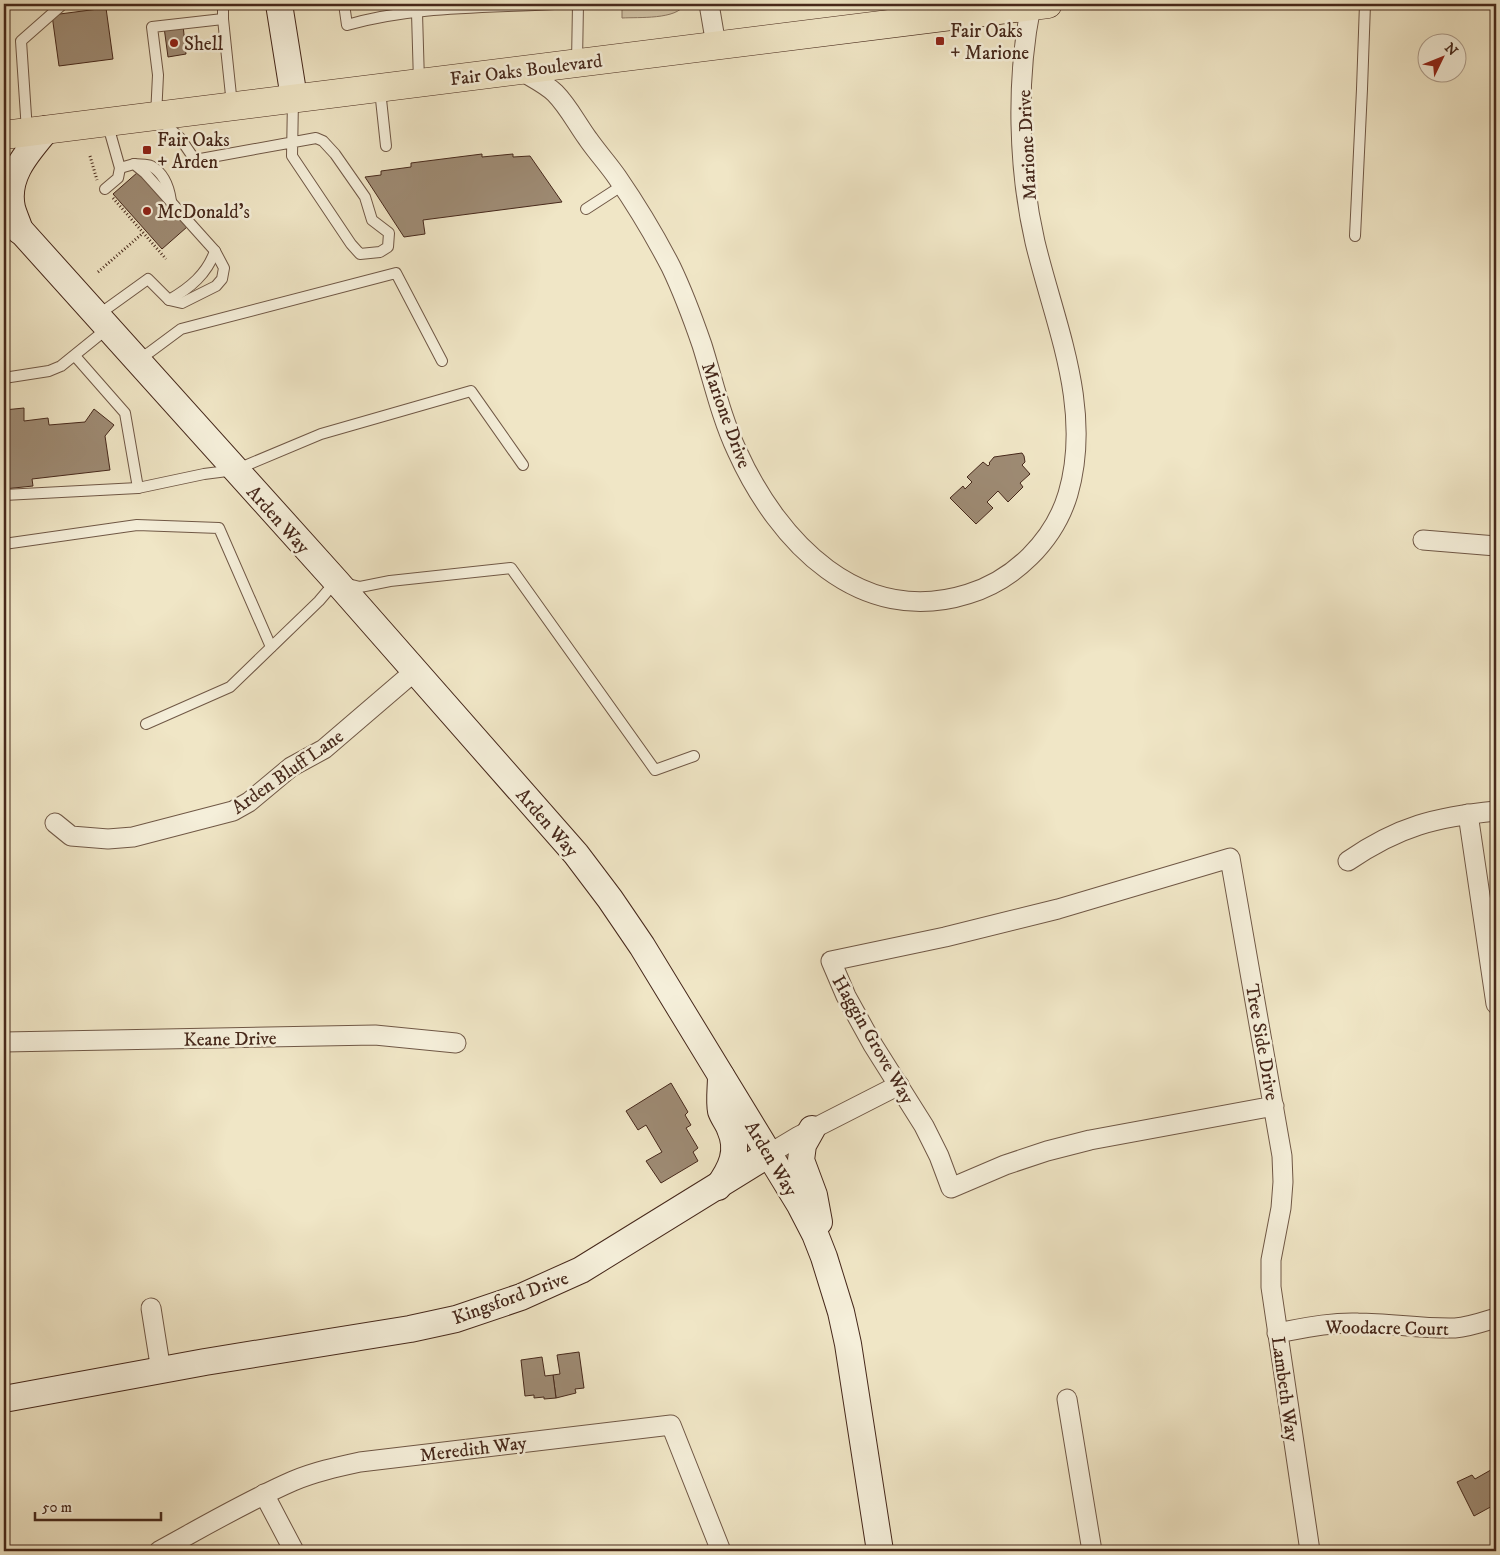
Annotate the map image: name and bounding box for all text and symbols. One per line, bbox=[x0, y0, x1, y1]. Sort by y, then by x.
place label: Fair Oaks + Marione bbox=[950, 20, 1029, 65]
north arrow bbox=[1418, 32, 1468, 82]
place label: Shell bbox=[184, 33, 223, 56]
marker: Fair Oaks + Marione bbox=[934, 35, 946, 47]
marker: Shell bbox=[168, 37, 180, 49]
text: N bbox=[1440, 39, 1462, 61]
street label: Fair Oaks Boulevard bbox=[449, 50, 604, 91]
street label: Marione Drive bbox=[1013, 89, 1042, 201]
place label: Fair Oaks + Arden bbox=[157, 129, 229, 174]
marker: Fair Oaks + Arden bbox=[141, 144, 153, 156]
place label: McDonald's bbox=[157, 201, 250, 224]
marker: McDonald's bbox=[141, 205, 153, 217]
street label: Marione Drive bbox=[696, 360, 755, 472]
street label: Arden Way bbox=[241, 481, 315, 560]
street label: Arden Bluff Lane bbox=[227, 725, 348, 819]
street label: Arden Way bbox=[511, 784, 584, 863]
street label: Haggin Grove Way bbox=[827, 971, 919, 1109]
street label: Tree Side Drive bbox=[1240, 982, 1283, 1102]
street label: Keane Drive bbox=[183, 1027, 277, 1052]
street label: Arden Way bbox=[739, 1117, 803, 1201]
street label: Kingsford Drive bbox=[449, 1267, 572, 1330]
street label: Woodacre Court bbox=[1324, 1316, 1449, 1341]
street label: Lambeth Way bbox=[1266, 1335, 1303, 1444]
street label: Meredith Way bbox=[418, 1431, 529, 1467]
scale bar bbox=[35, 1490, 161, 1522]
text: 50 m bbox=[42, 1498, 72, 1517]

